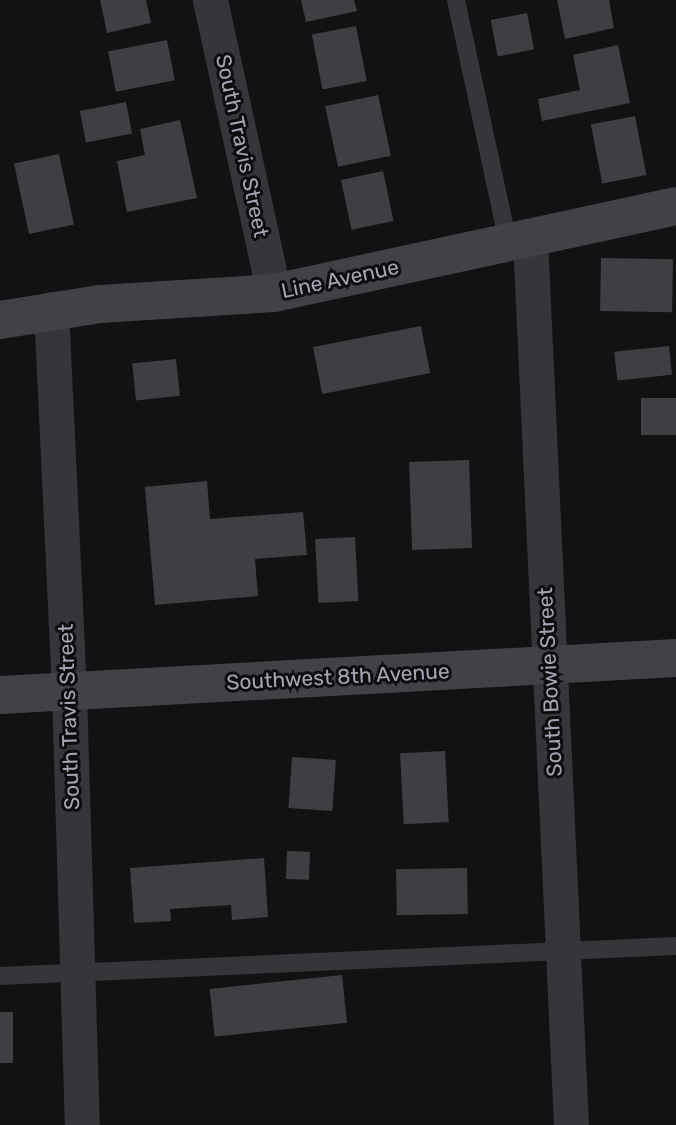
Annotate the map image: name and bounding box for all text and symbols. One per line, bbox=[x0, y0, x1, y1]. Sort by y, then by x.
street label: South Travis Street bbox=[210, 52, 274, 240]
street label: Line Avenue bbox=[279, 254, 401, 304]
street label: South Bowie Street bbox=[532, 587, 568, 777]
street label: South Travis Street bbox=[53, 623, 85, 811]
street label: Southwest 8th Avenue bbox=[225, 659, 451, 695]

